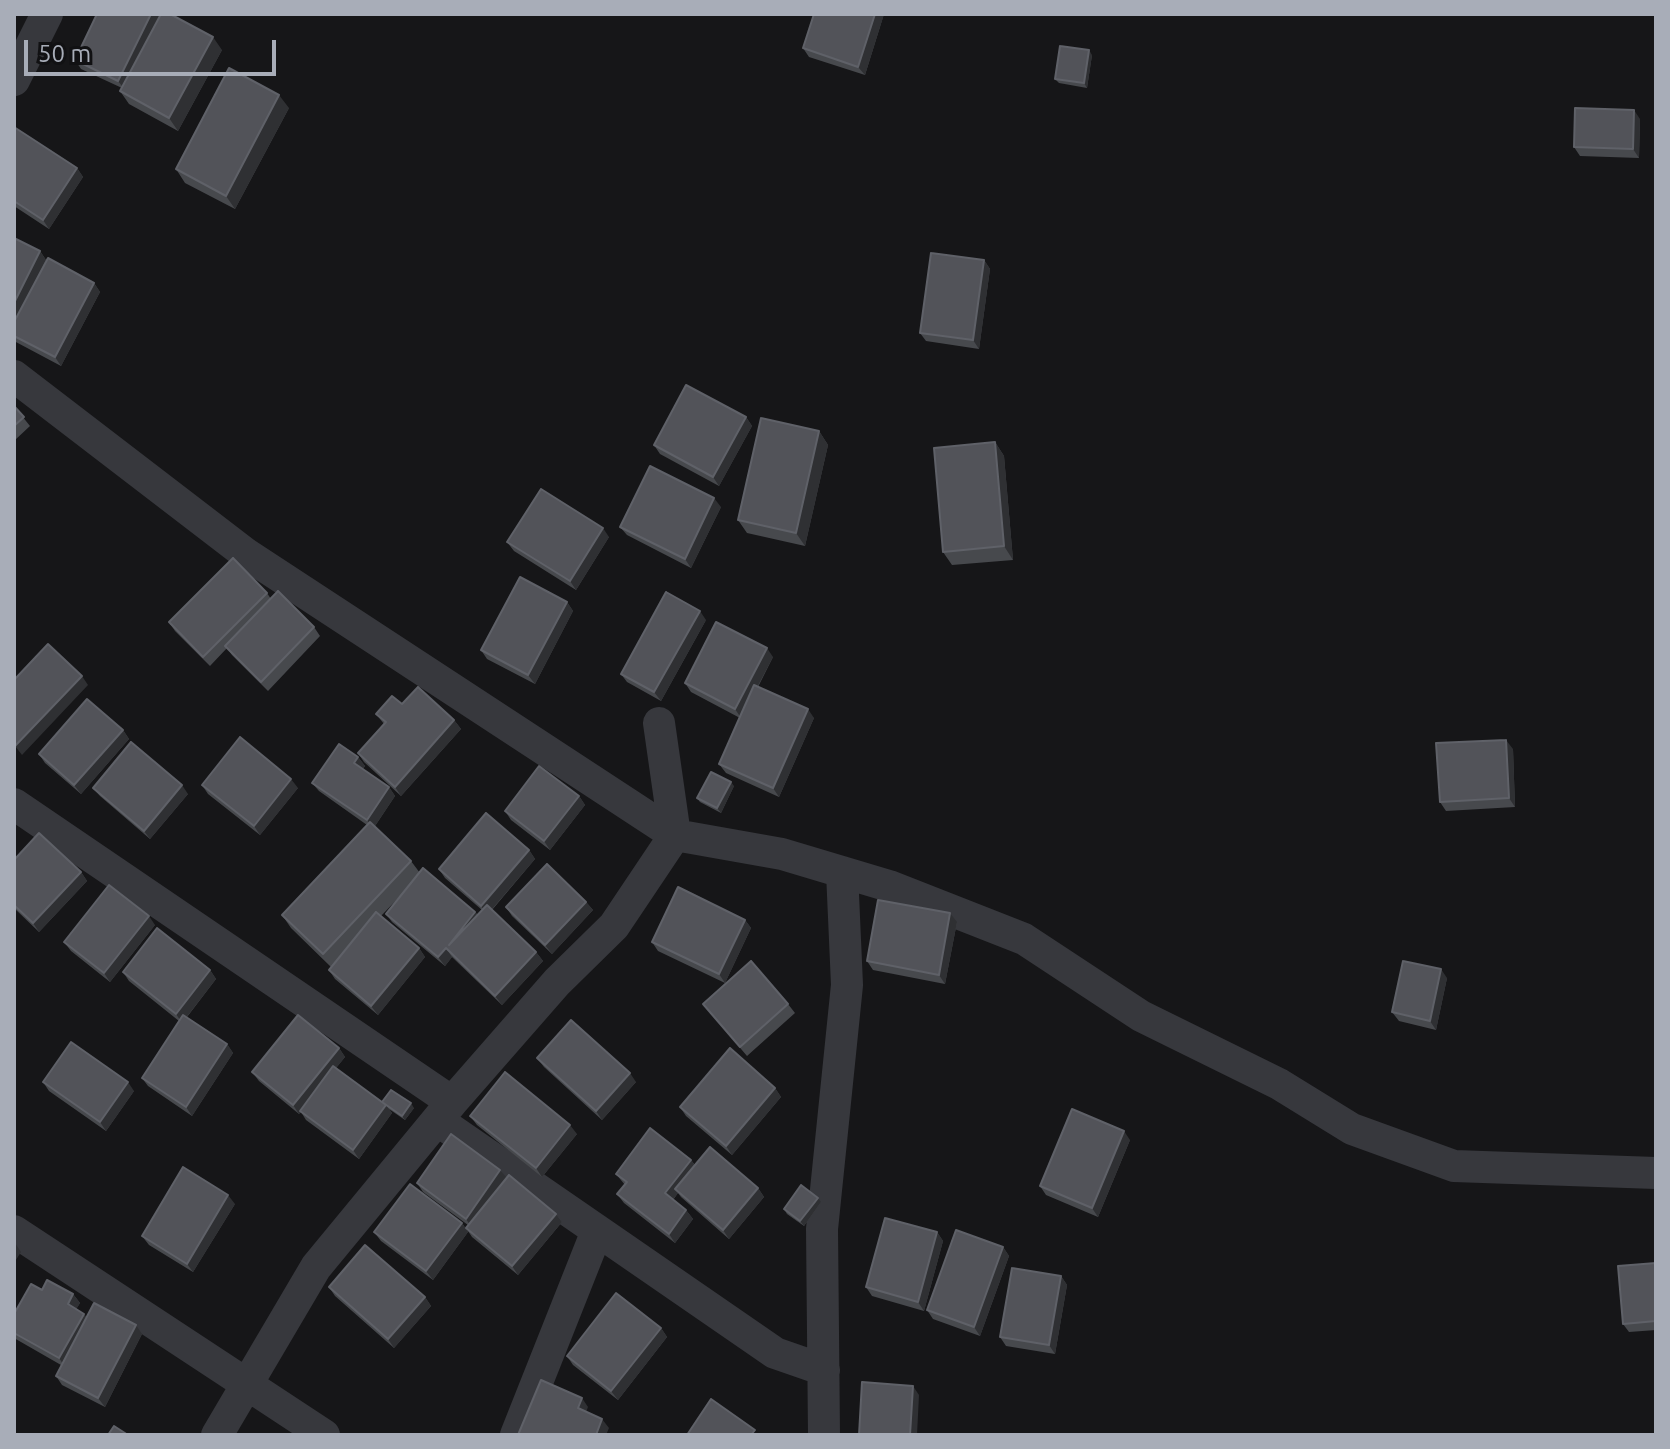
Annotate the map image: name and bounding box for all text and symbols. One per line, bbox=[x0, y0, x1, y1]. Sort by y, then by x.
scale bar bbox=[28, 24, 280, 74]
text: 50 m bbox=[38, 40, 91, 67]

